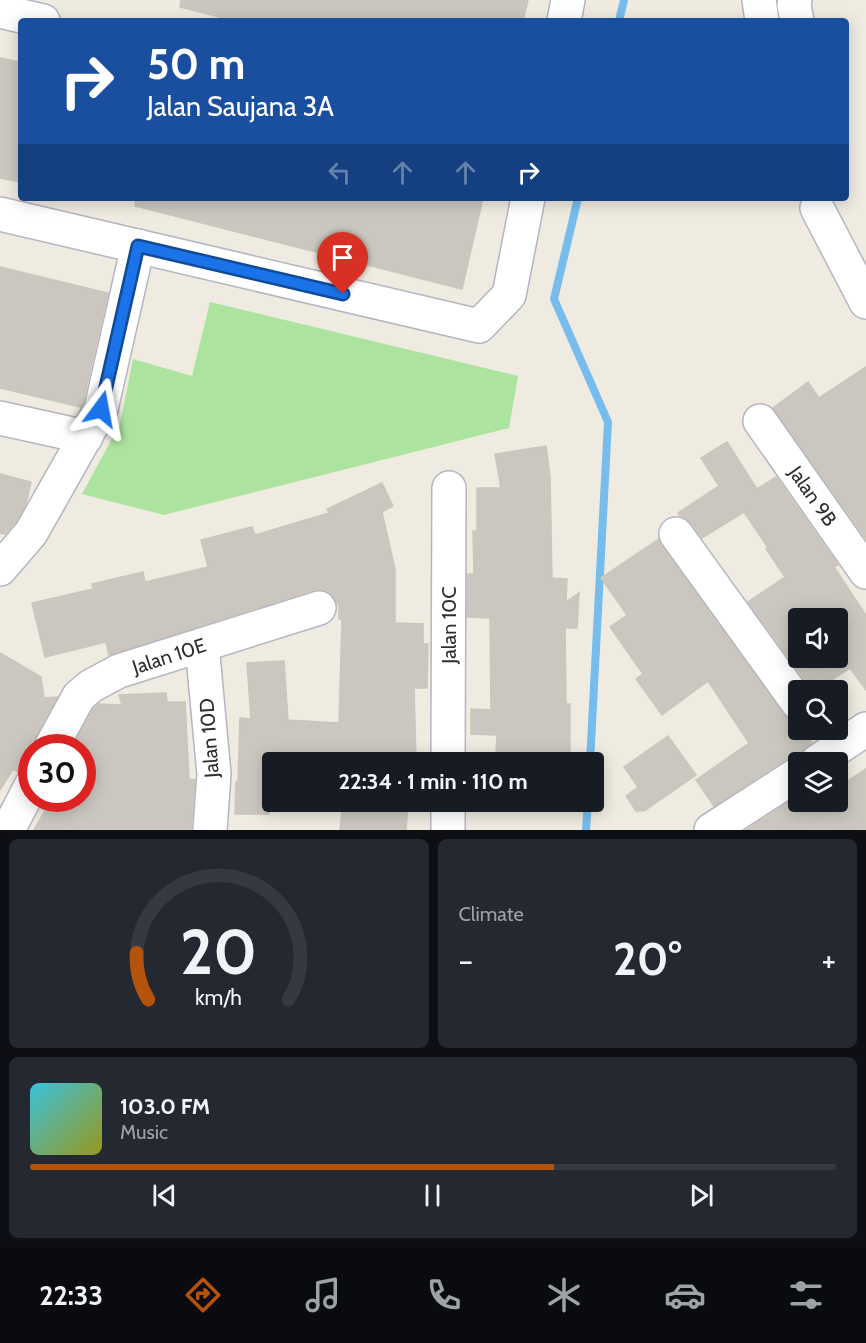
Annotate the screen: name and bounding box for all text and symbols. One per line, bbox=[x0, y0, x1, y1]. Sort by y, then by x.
text: 50 m bbox=[147, 38, 245, 90]
icon: right bbox=[48, 42, 126, 120]
text: Jalan Saujana 3A bbox=[147, 90, 334, 123]
icon: left bbox=[323, 156, 356, 189]
icon: ahead bbox=[386, 156, 419, 189]
icon: ahead bbox=[449, 156, 482, 189]
icon: right bbox=[512, 156, 545, 189]
pin bbox=[317, 232, 368, 294]
icon: arrive bbox=[326, 241, 359, 274]
position arrow bbox=[69, 377, 133, 441]
street label: Jalan 9B bbox=[783, 461, 842, 531]
street label: Jalan 10C bbox=[437, 586, 461, 665]
map controls bbox=[788, 608, 848, 812]
button: sound bbox=[788, 608, 848, 668]
street label: Jalan 10E bbox=[128, 633, 209, 679]
button: search bbox=[788, 680, 848, 740]
street label: Jalan 10D bbox=[194, 697, 224, 780]
speed limit sign: 30 bbox=[18, 734, 96, 812]
button: layers bbox=[788, 752, 848, 812]
text: 22:34 · 1 min · 110 m bbox=[338, 768, 528, 795]
text: Climate bbox=[459, 902, 524, 926]
text: 20 bbox=[180, 914, 257, 990]
text: 20° bbox=[613, 932, 682, 986]
text: − bbox=[459, 940, 473, 980]
text: + bbox=[821, 940, 836, 980]
text: km/h bbox=[195, 985, 242, 1011]
text: 103.0 FM bbox=[120, 1093, 210, 1120]
text: Music bbox=[120, 1120, 168, 1144]
icon: previous bbox=[148, 1179, 181, 1212]
icon: pause bbox=[416, 1179, 449, 1212]
icon: next bbox=[685, 1179, 718, 1212]
icon: directions bbox=[182, 1274, 224, 1316]
icon: music bbox=[302, 1274, 344, 1316]
icon: phone bbox=[423, 1274, 465, 1316]
icon: climate bbox=[543, 1274, 585, 1316]
icon: car bbox=[664, 1274, 706, 1316]
icon: filters bbox=[785, 1274, 827, 1316]
text: 22:33 bbox=[39, 1279, 103, 1312]

